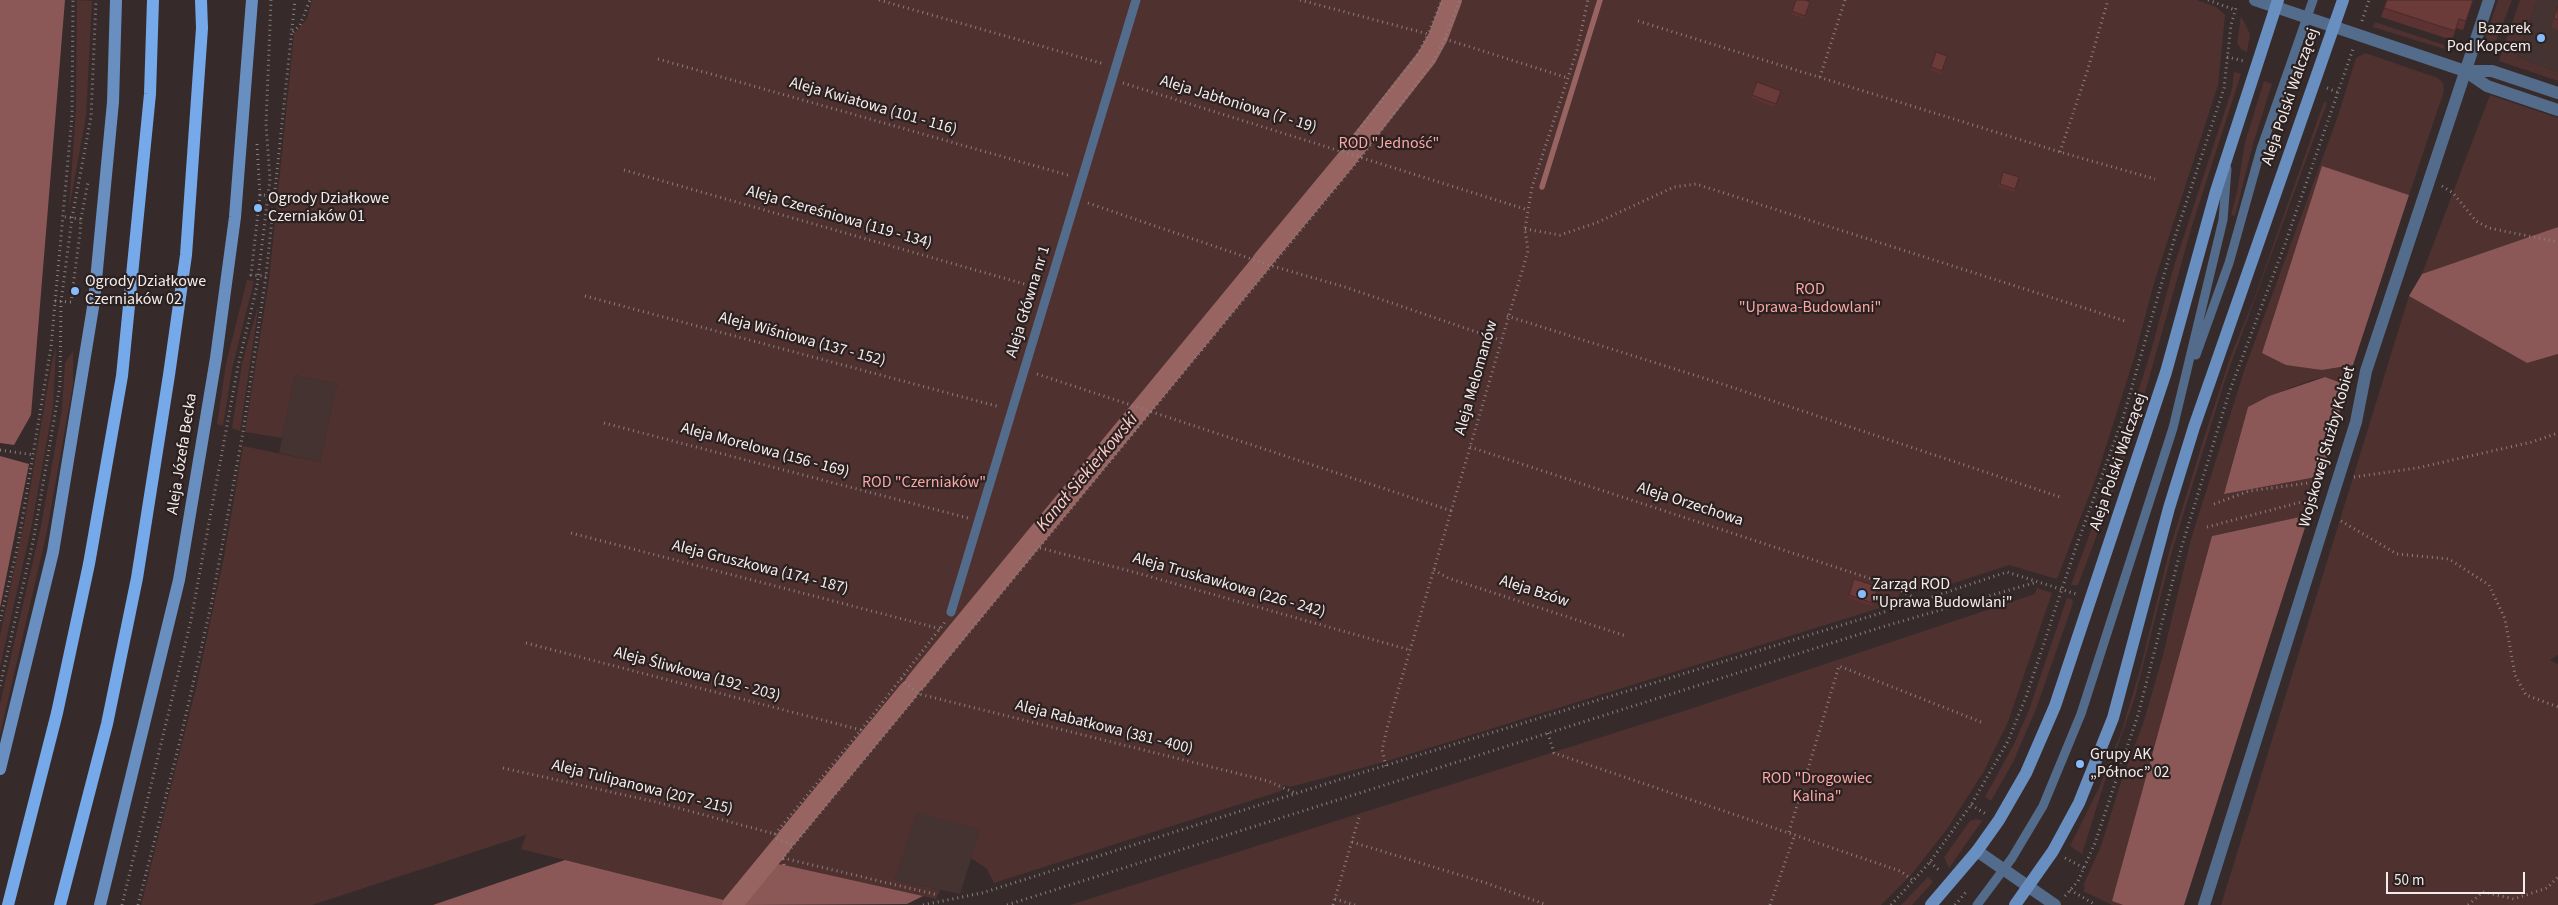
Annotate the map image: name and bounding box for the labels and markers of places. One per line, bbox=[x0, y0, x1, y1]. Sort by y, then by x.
place label: Bazarek Pod Kopcem bbox=[2447, 19, 2531, 57]
marker: Bazarek Pod Kopcem bbox=[2535, 32, 2547, 44]
place label: Ogrody Działkowe Czerniaków 01 bbox=[268, 189, 389, 227]
marker: Ogrody Działkowe Czerniaków 01 bbox=[252, 202, 264, 214]
place label: Ogrody Działkowe Czerniaków 02 bbox=[85, 272, 206, 310]
marker: Ogrody Działkowe Czerniaków 02 bbox=[69, 285, 81, 297]
place label: Zarząd ROD "Uprawa Budowlani" bbox=[1872, 575, 2013, 613]
marker: Zarząd ROD "Uprawa Budowlani" bbox=[1856, 588, 1868, 600]
place label: Grupy AK „Północ” 02 bbox=[2090, 745, 2170, 783]
marker: Grupy AK „Północ” 02 bbox=[2074, 758, 2086, 770]

